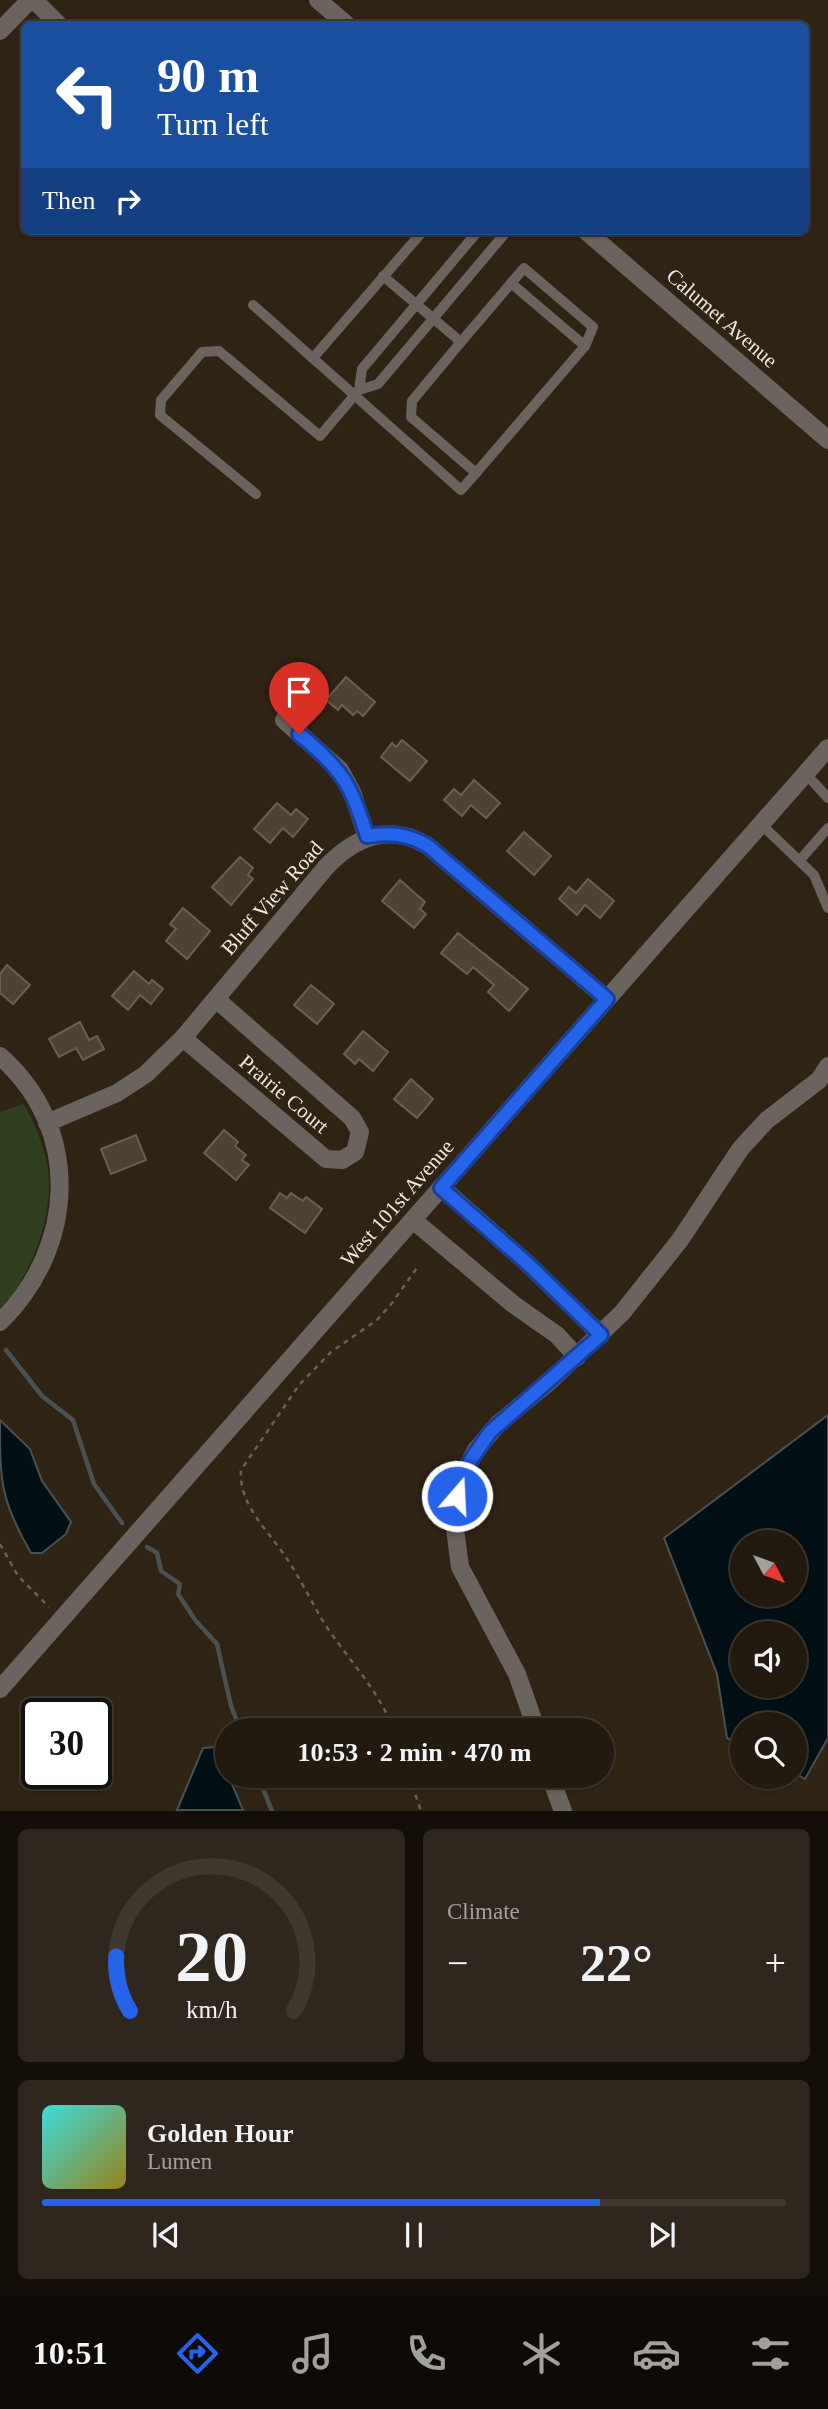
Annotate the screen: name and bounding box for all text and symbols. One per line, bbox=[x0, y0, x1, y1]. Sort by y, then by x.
text: 90 m bbox=[157, 48, 259, 103]
icon: left bbox=[42, 49, 133, 140]
text: Turn left bbox=[157, 106, 269, 142]
icon: right bbox=[109, 182, 147, 220]
text: Then bbox=[42, 186, 95, 215]
street label: Calumet Avenue bbox=[662, 263, 782, 373]
pin bbox=[269, 662, 329, 734]
icon: arrive bbox=[280, 673, 318, 711]
street label: Bluff View Road bbox=[216, 836, 328, 960]
street label: Prairie Court bbox=[235, 1050, 334, 1138]
street label: West 101st Avenue bbox=[335, 1135, 459, 1271]
position arrow bbox=[420, 1459, 494, 1533]
north arrow bbox=[730, 1530, 807, 1606]
map controls bbox=[730, 1530, 807, 1789]
button: sound bbox=[730, 1621, 807, 1698]
speed limit sign: 30 bbox=[21, 1698, 112, 1789]
button: search bbox=[730, 1712, 807, 1789]
text: 10:53 · 2 min · 470 m bbox=[298, 1738, 532, 1767]
text: Climate bbox=[447, 1899, 520, 1924]
text: 20 bbox=[175, 1917, 248, 1998]
text: 22° bbox=[580, 1935, 653, 1992]
text: − bbox=[447, 1942, 468, 1984]
text: + bbox=[765, 1942, 786, 1984]
text: km/h bbox=[186, 1996, 238, 2023]
text: Golden Hour bbox=[147, 2119, 294, 2148]
text: Lumen bbox=[147, 2149, 212, 2174]
icon: previous bbox=[147, 2216, 185, 2254]
icon: pause bbox=[395, 2216, 433, 2254]
icon: next bbox=[643, 2216, 681, 2254]
icon: directions bbox=[173, 2329, 222, 2378]
icon: music bbox=[288, 2329, 337, 2378]
icon: phone bbox=[402, 2329, 451, 2378]
icon: climate bbox=[517, 2329, 566, 2378]
icon: car bbox=[632, 2329, 681, 2378]
icon: filters bbox=[746, 2329, 795, 2378]
text: 10:51 bbox=[33, 2335, 107, 2371]

